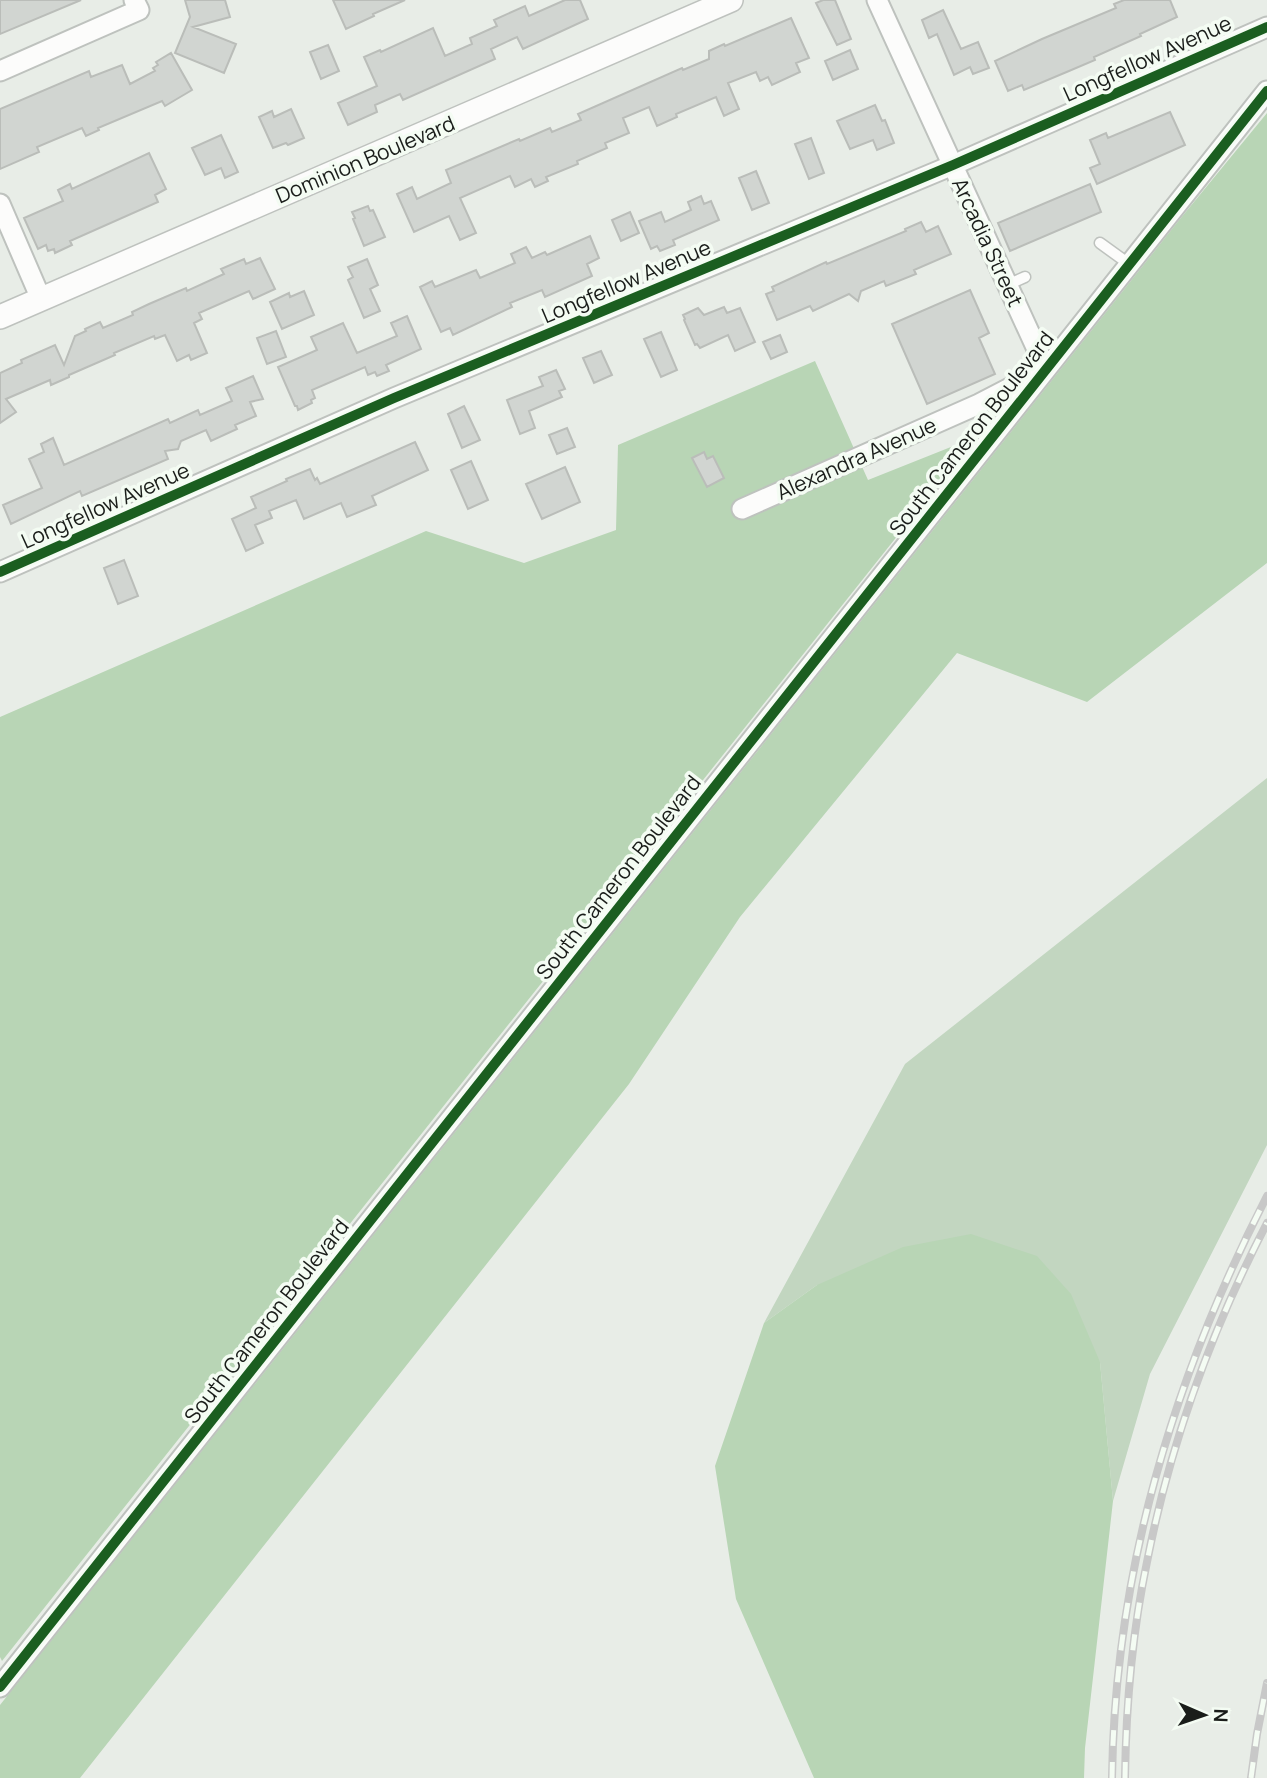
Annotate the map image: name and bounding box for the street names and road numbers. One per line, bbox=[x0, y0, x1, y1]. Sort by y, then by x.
street label: Longfellow Avenue bbox=[1058, 8, 1236, 108]
street label: Dominion Boulevard bbox=[271, 109, 459, 209]
street label: Arcadia Street bbox=[946, 173, 1030, 311]
street label: Longfellow Avenue bbox=[537, 233, 715, 329]
street label: South Cameron Boulevard bbox=[882, 325, 1060, 541]
street label: Alexandra Avenue bbox=[772, 410, 940, 506]
street label: Longfellow Avenue bbox=[16, 455, 194, 555]
street label: South Cameron Boulevard bbox=[529, 769, 707, 985]
street label: South Cameron Boulevard bbox=[177, 1213, 355, 1429]

